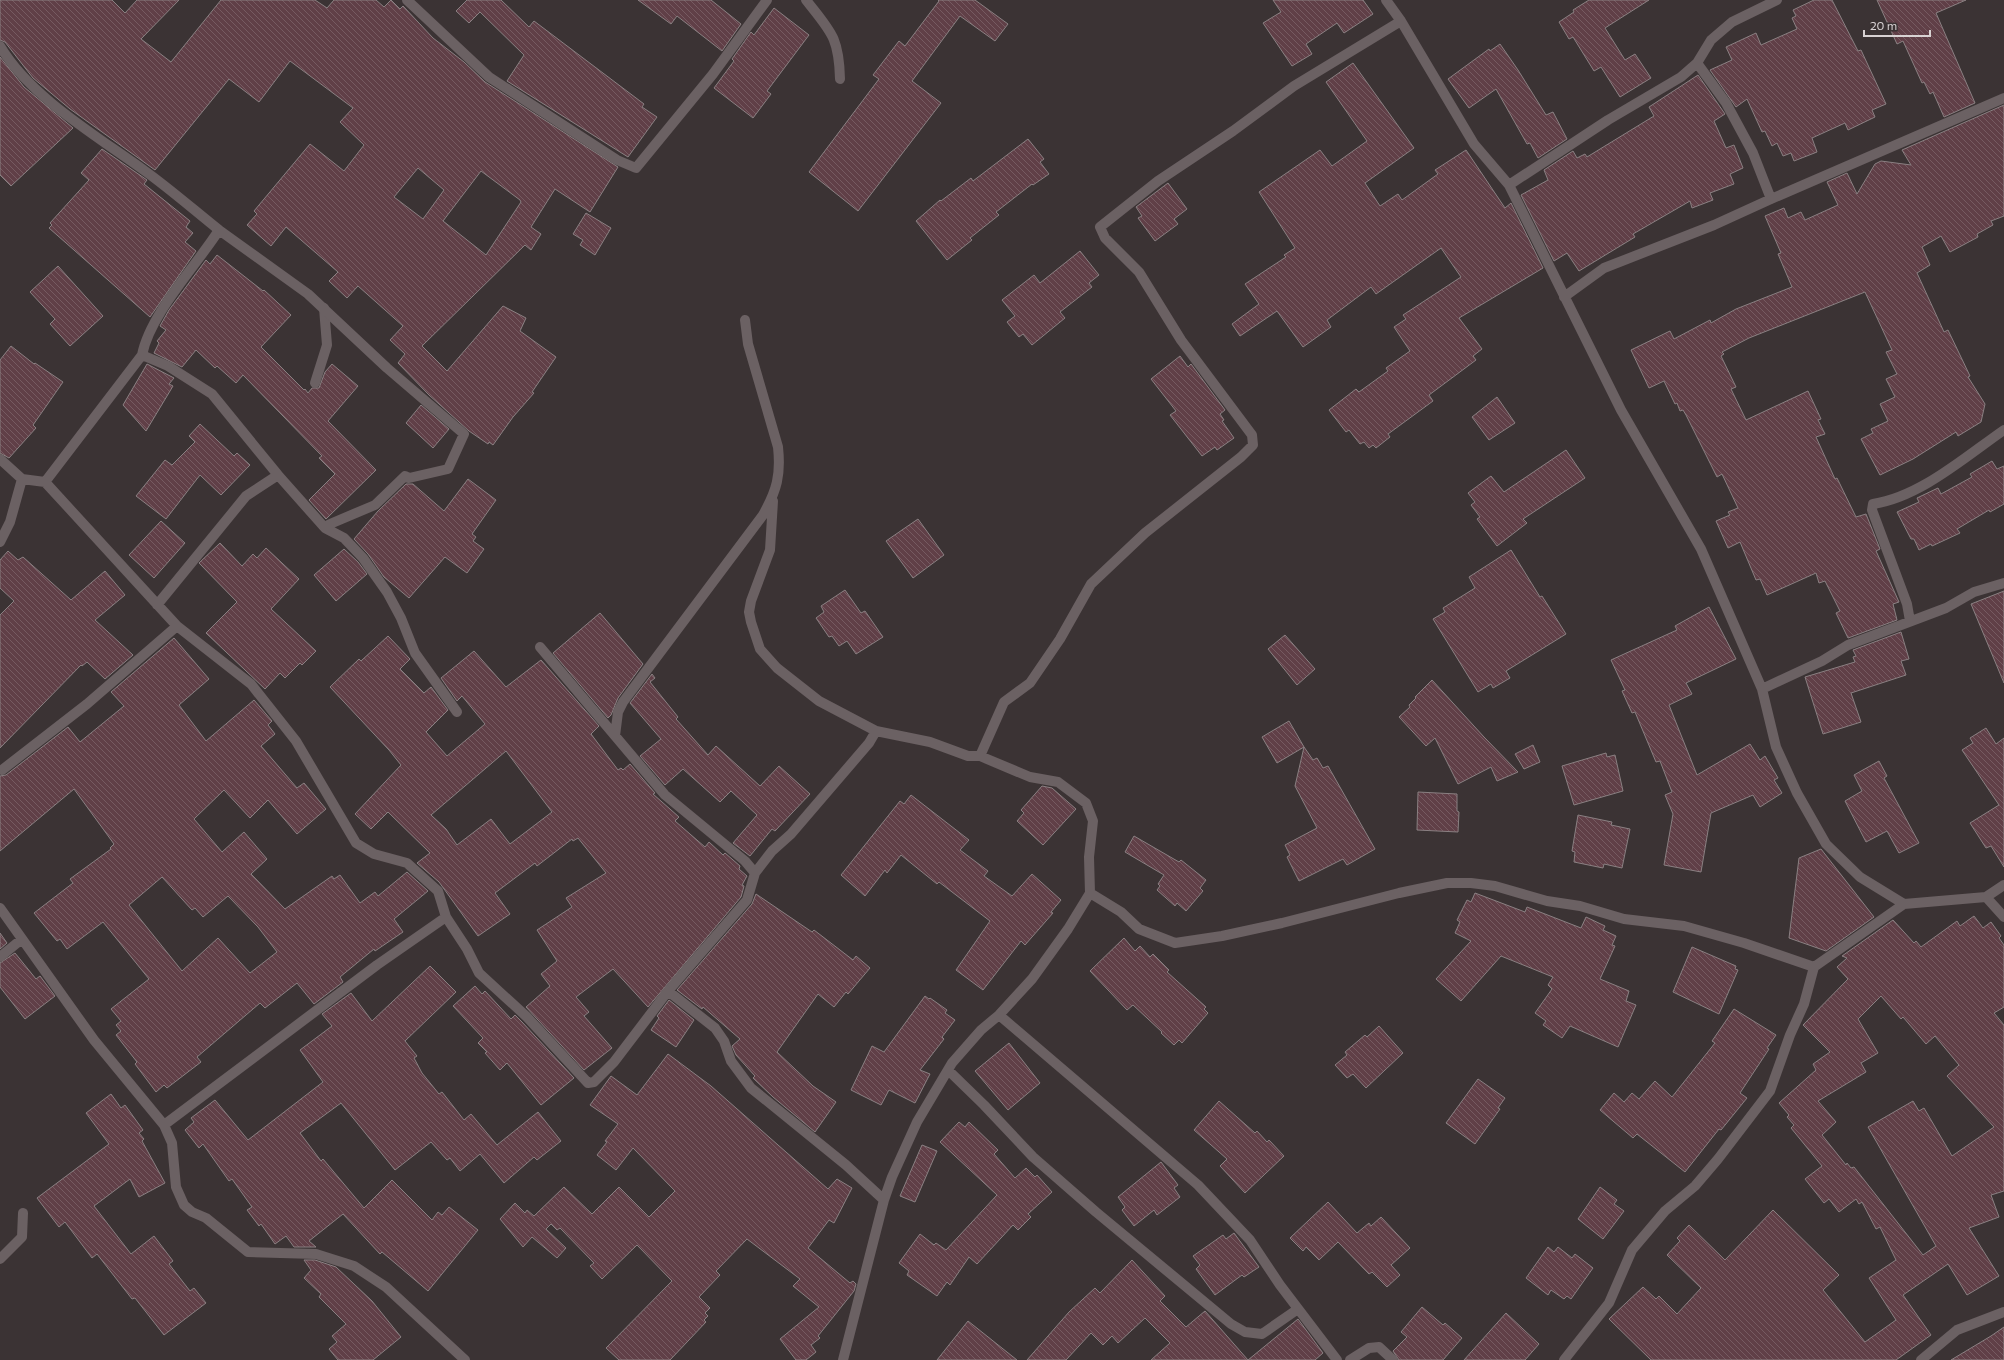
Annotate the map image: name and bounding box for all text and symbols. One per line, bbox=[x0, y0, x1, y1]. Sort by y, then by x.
scale bar bbox=[1864, 12, 1930, 38]
text: 20 m bbox=[1870, 18, 1897, 32]

